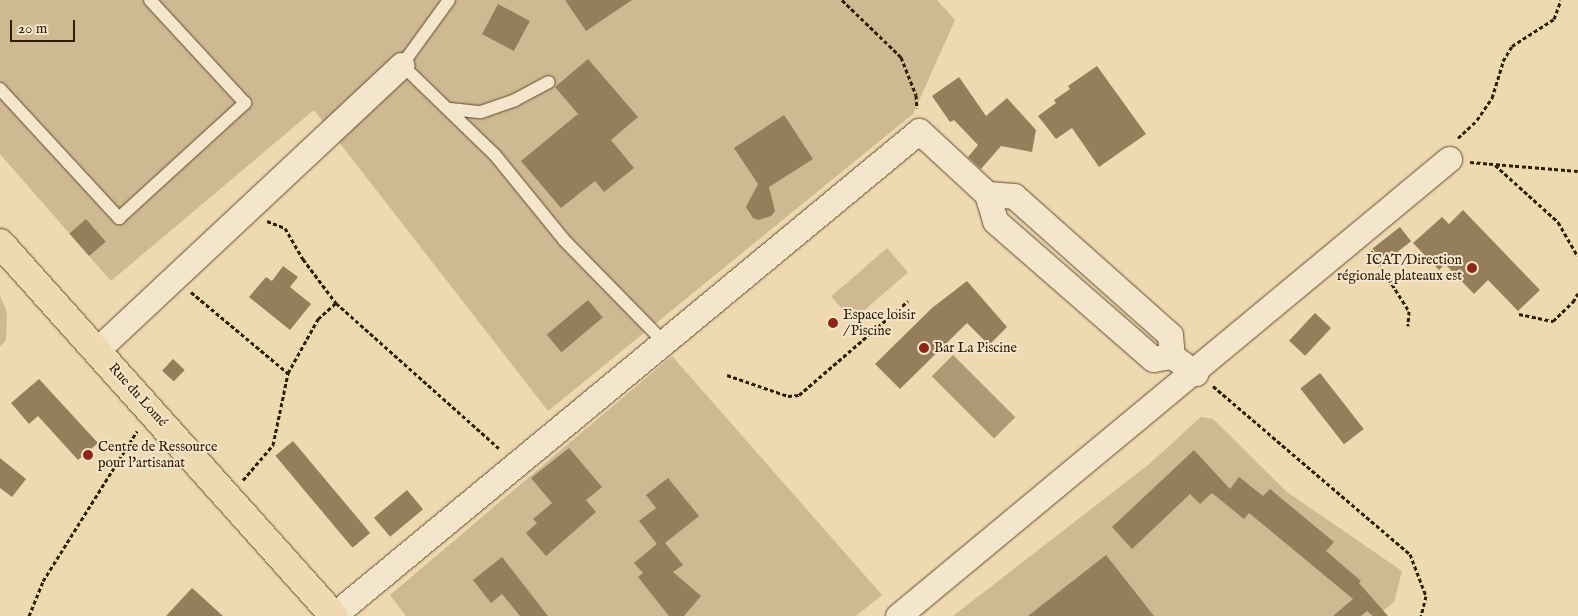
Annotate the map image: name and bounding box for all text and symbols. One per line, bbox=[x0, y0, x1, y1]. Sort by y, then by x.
scale bar bbox=[12, 10, 78, 42]
text: 20 m bbox=[18, 19, 47, 38]
place label: ICAT/Direction régionale plateaux est bbox=[1337, 252, 1462, 284]
marker: ICAT/Direction régionale plateaux est bbox=[1466, 262, 1478, 274]
place label: Espace loisir / Piscine bbox=[843, 307, 916, 340]
marker: Espace loisir / Piscine bbox=[827, 317, 839, 329]
place label: Bar La Piscine bbox=[934, 340, 1017, 356]
marker: Bar La Piscine bbox=[918, 342, 930, 354]
street label: Rue du Lomé bbox=[105, 360, 171, 430]
place label: Centre de Ressource pour l'artisanat bbox=[98, 439, 217, 472]
marker: Centre de Ressource pour l'artisanat bbox=[82, 449, 94, 461]

